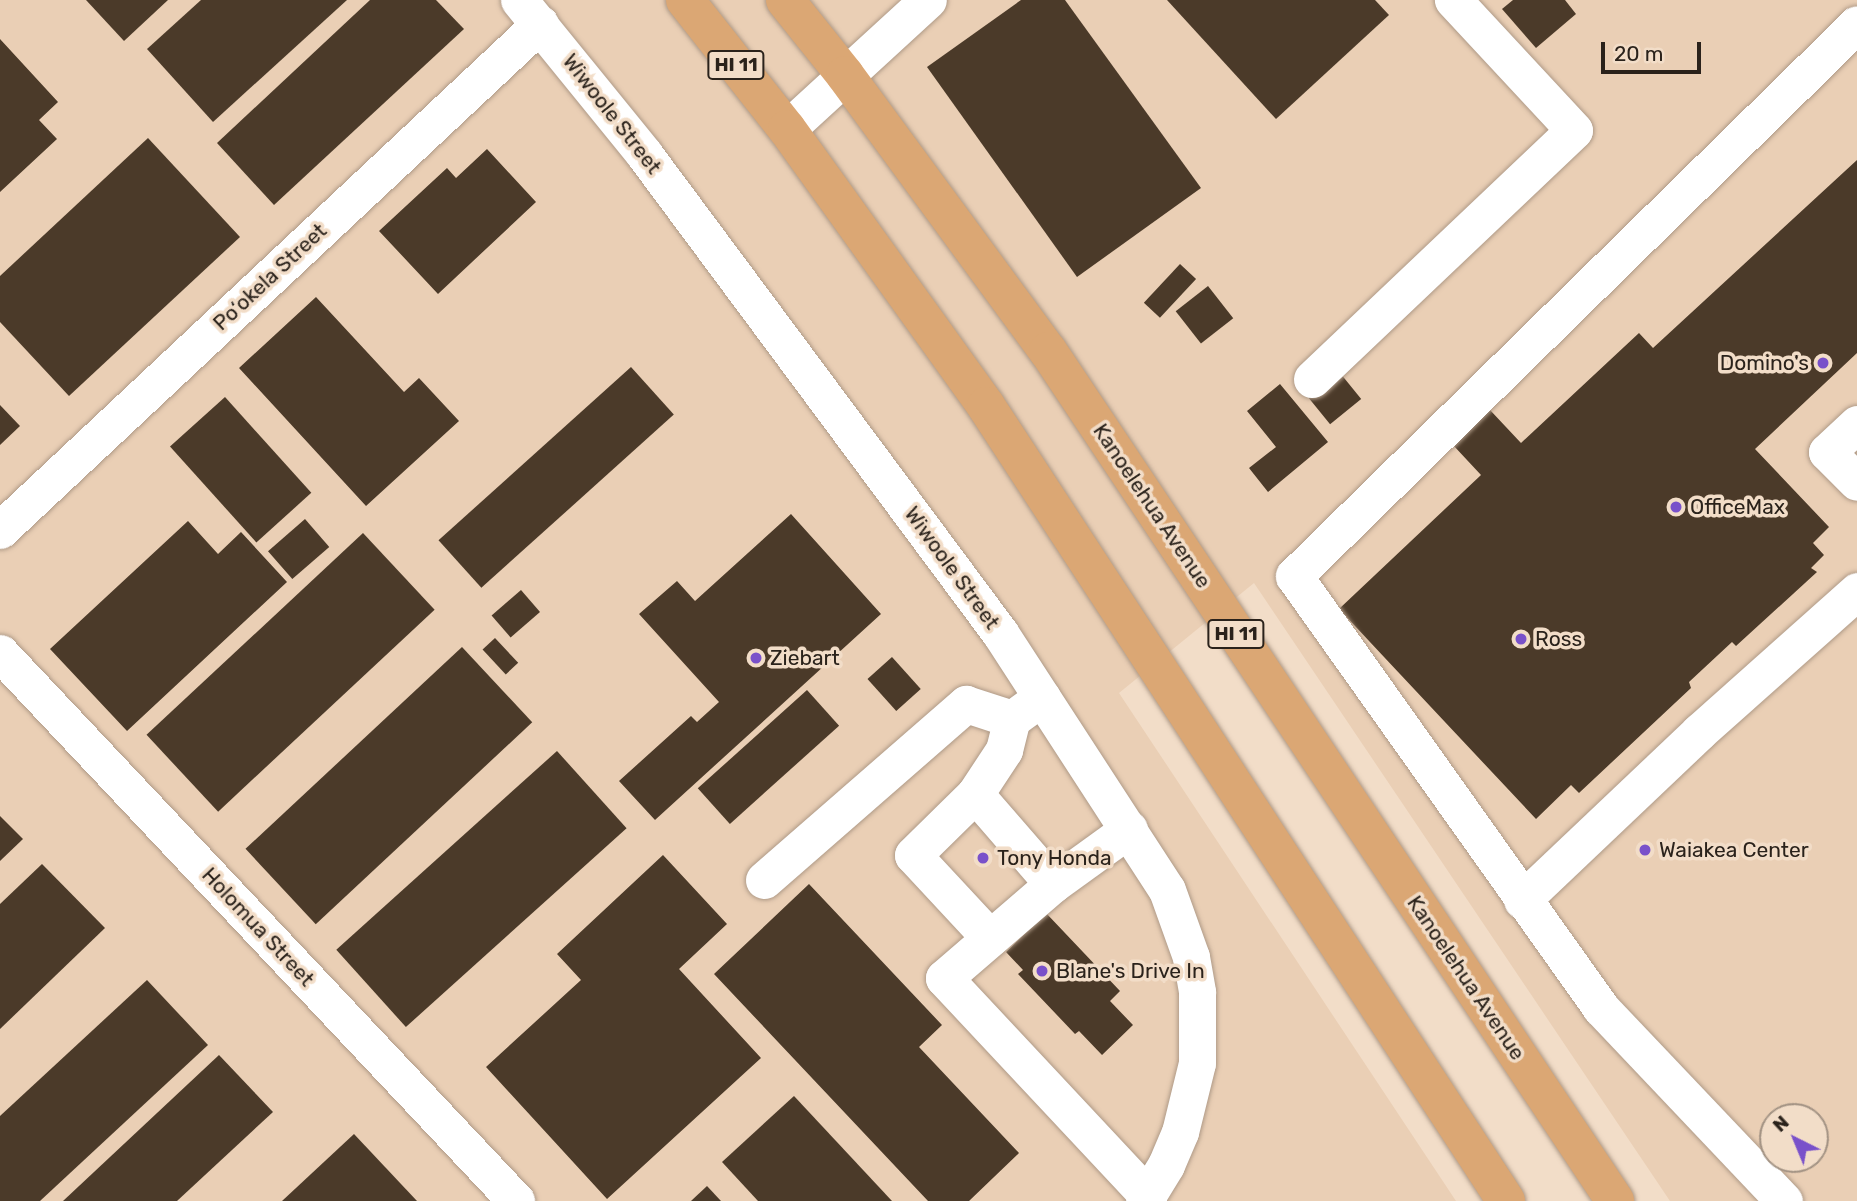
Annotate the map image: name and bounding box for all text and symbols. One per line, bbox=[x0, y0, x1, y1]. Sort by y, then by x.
scale bar bbox=[1605, 28, 1705, 72]
text: 20 m bbox=[1614, 41, 1663, 66]
street label: Wiwoole Street bbox=[557, 49, 667, 179]
road number: HI 11 bbox=[706, 50, 766, 80]
street label: Po‘okela Street bbox=[208, 218, 332, 336]
place label: Domino's bbox=[1720, 350, 1809, 376]
marker: Domino's bbox=[1815, 355, 1831, 371]
street label: Kanoelehua Avenue bbox=[1088, 419, 1216, 593]
place label: OfficeMax bbox=[1690, 494, 1785, 520]
marker: OfficeMax bbox=[1668, 499, 1684, 515]
street label: Wiwoole Street bbox=[899, 502, 1005, 634]
road number: HI 11 bbox=[1206, 618, 1266, 650]
place label: Ross bbox=[1535, 626, 1582, 652]
marker: Ross bbox=[1513, 631, 1529, 647]
place label: Ziebart bbox=[770, 645, 840, 671]
marker: Ziebart bbox=[748, 650, 764, 666]
place label: Waiakea Center bbox=[1659, 837, 1809, 863]
marker: Waiakea Center bbox=[1637, 842, 1653, 858]
place label: Tony Honda bbox=[997, 845, 1112, 871]
marker: Tony Honda bbox=[975, 850, 991, 866]
street label: Holomua Street bbox=[197, 862, 319, 992]
street label: Kanoelehua Avenue bbox=[1402, 891, 1530, 1065]
place label: Blane's Drive In bbox=[1056, 958, 1205, 984]
marker: Blane's Drive In bbox=[1034, 963, 1050, 979]
north arrow bbox=[1759, 1103, 1829, 1173]
text: N bbox=[1768, 1111, 1794, 1137]

